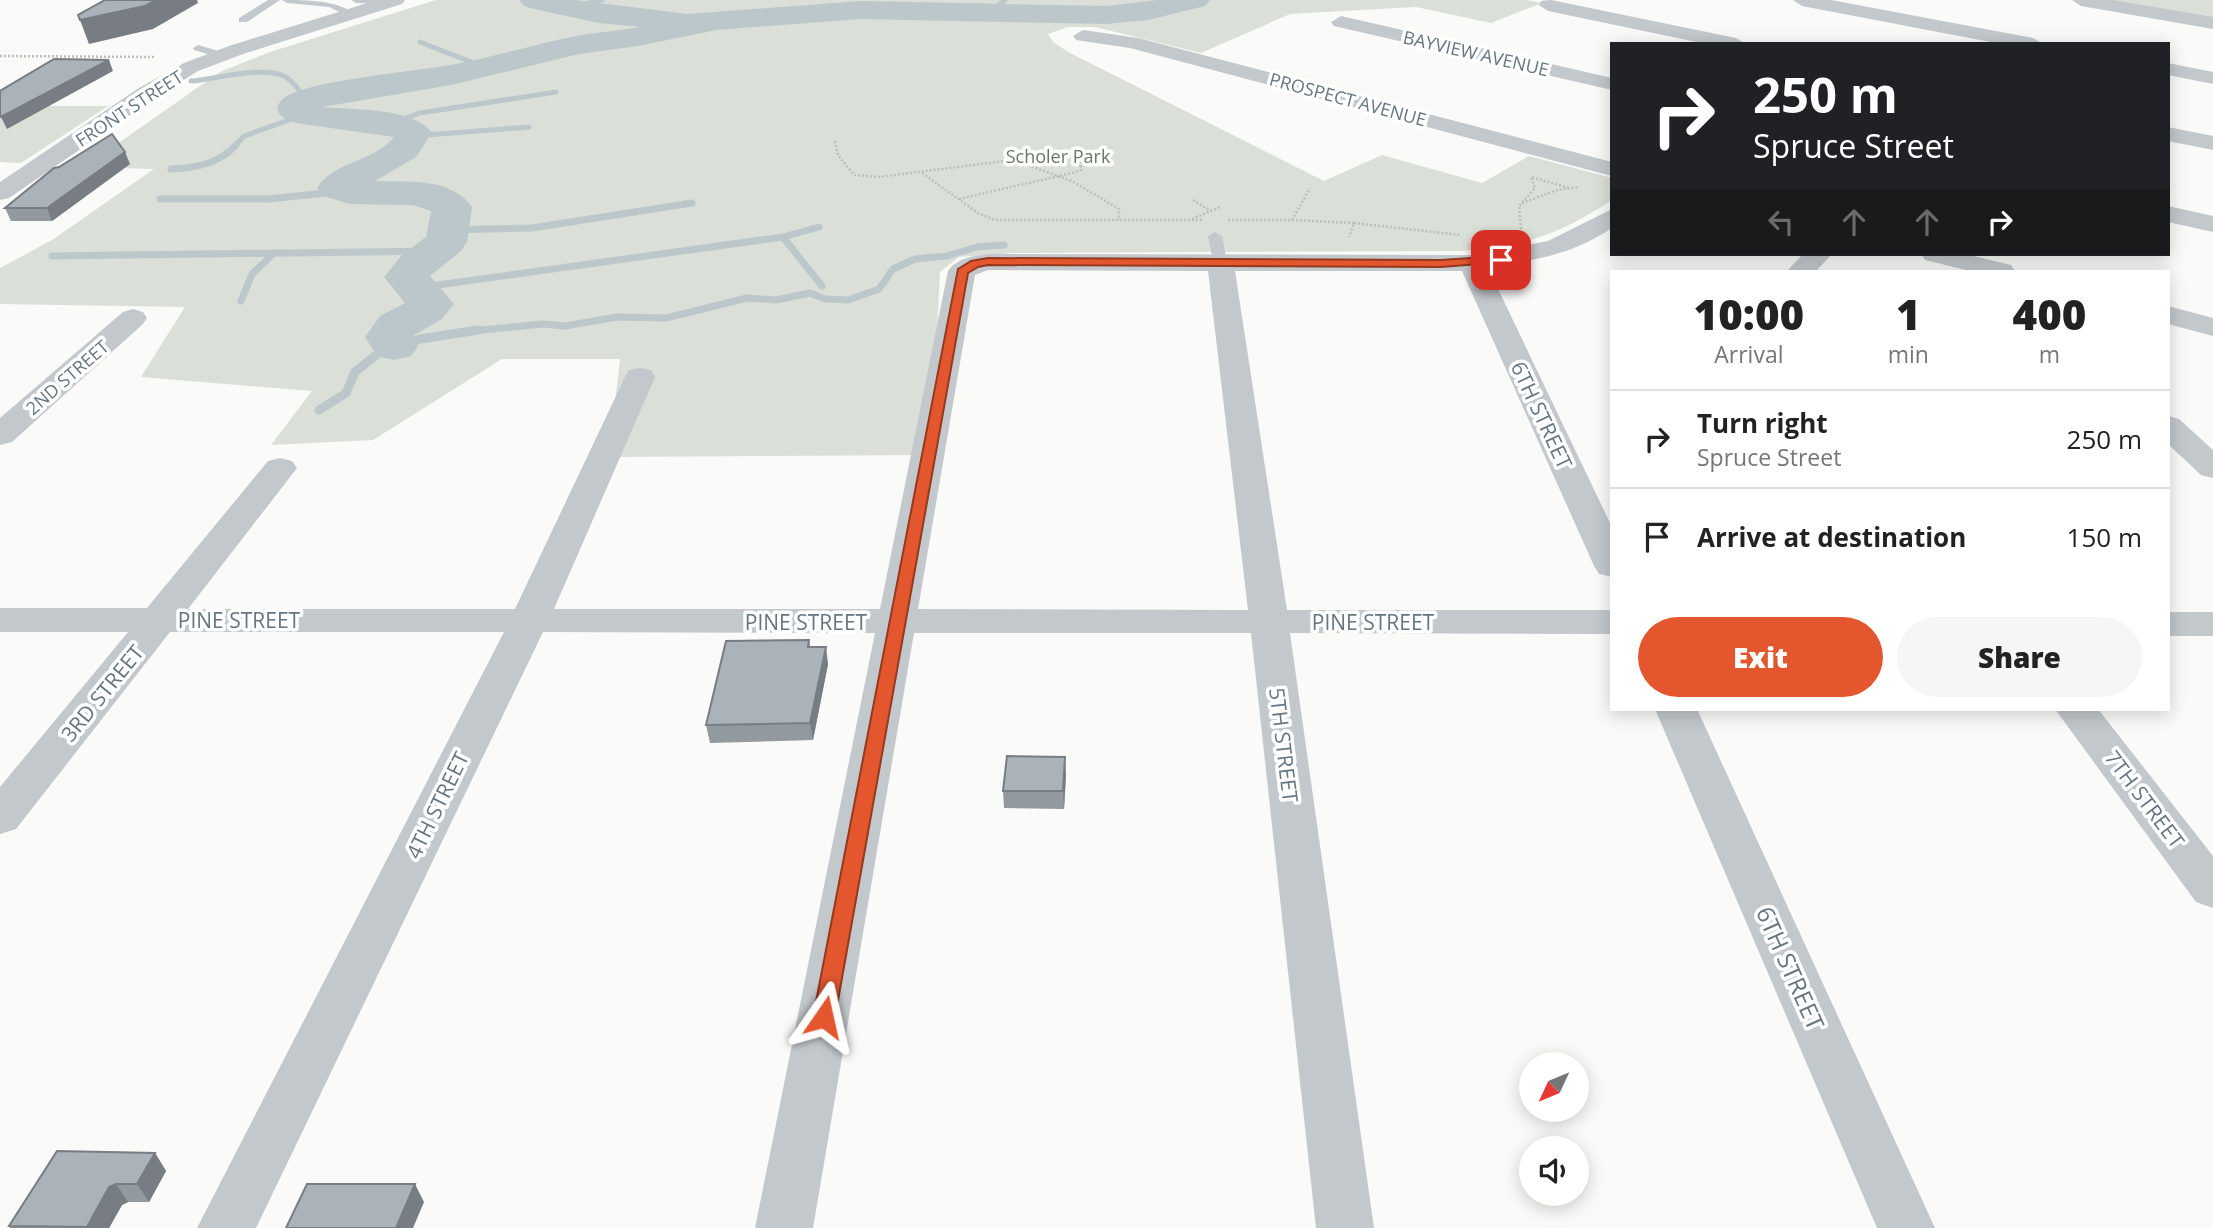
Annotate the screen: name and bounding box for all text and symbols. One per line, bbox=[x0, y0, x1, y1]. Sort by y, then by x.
street label: BAYVIEW AVENUE bbox=[1401, 25, 1551, 81]
text: 250 m bbox=[1753, 61, 1898, 127]
street label: FRONT STREET bbox=[71, 64, 187, 152]
street label: PROSPECT AVENUE bbox=[1267, 67, 1429, 131]
icon: right bbox=[1638, 70, 1729, 161]
text: Spruce Street bbox=[1753, 124, 1954, 167]
park label: Scholer Park bbox=[1006, 144, 1111, 168]
icon: left bbox=[1762, 203, 1800, 241]
icon: ahead bbox=[1835, 203, 1873, 241]
icon: ahead bbox=[1908, 203, 1946, 241]
icon: right bbox=[1981, 203, 2019, 241]
pin bbox=[1471, 230, 1531, 290]
icon: arrive bbox=[1482, 241, 1520, 279]
text: 10:00 bbox=[1694, 285, 1804, 342]
text: 1 bbox=[1896, 285, 1921, 342]
text: 400 bbox=[2013, 285, 2086, 342]
street label: 2ND STREET bbox=[20, 334, 114, 420]
text: Arrival bbox=[1714, 338, 1784, 370]
text: min bbox=[1888, 338, 1929, 370]
text: m bbox=[2039, 338, 2060, 370]
street label: 6TH STREET bbox=[1505, 357, 1579, 474]
text: Turn right bbox=[1697, 405, 1828, 441]
icon: right bbox=[1638, 420, 1676, 458]
text: 250 m bbox=[2067, 421, 2142, 457]
text: Spruce Street bbox=[1697, 441, 1841, 473]
icon: arrive bbox=[1638, 518, 1676, 556]
text: Arrive at destination bbox=[1697, 519, 1966, 555]
text: 150 m bbox=[2067, 519, 2142, 555]
street label: PINE STREET bbox=[178, 606, 301, 634]
street label: PINE STREET bbox=[745, 608, 868, 636]
street label: PINE STREET bbox=[1312, 608, 1435, 636]
button: Exit bbox=[1638, 617, 1883, 697]
button: Share bbox=[1897, 617, 2142, 697]
street label: 3RD STREET bbox=[54, 639, 150, 747]
street label: 5TH STREET bbox=[1263, 686, 1305, 804]
street label: 7TH STREET bbox=[2099, 744, 2191, 854]
street label: 4TH STREET bbox=[399, 747, 475, 863]
street label: 6TH STREET bbox=[1749, 901, 1833, 1035]
position arrow bbox=[787, 980, 861, 1054]
north arrow bbox=[1519, 1052, 1589, 1122]
map controls bbox=[1519, 1052, 1589, 1206]
button: sound bbox=[1519, 1136, 1589, 1206]

